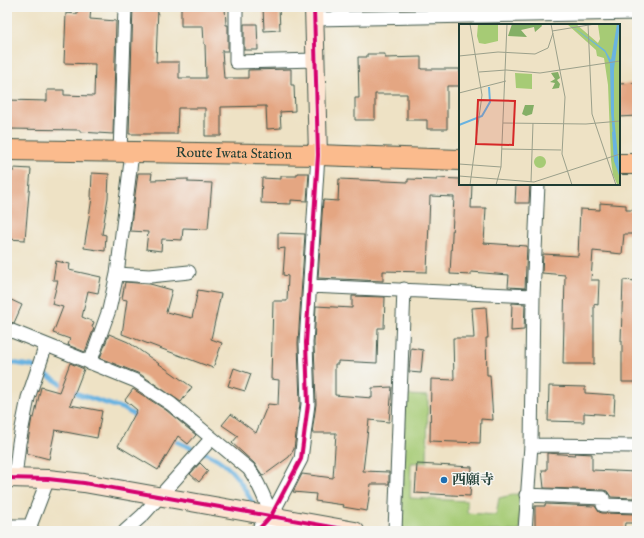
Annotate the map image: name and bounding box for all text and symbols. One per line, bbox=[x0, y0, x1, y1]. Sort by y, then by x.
inset map bbox=[459, 24, 620, 185]
street label: Route Iwata Station bbox=[176, 144, 293, 164]
place label: 西願寺 bbox=[452, 471, 494, 489]
marker: 西願寺 bbox=[439, 475, 449, 485]

